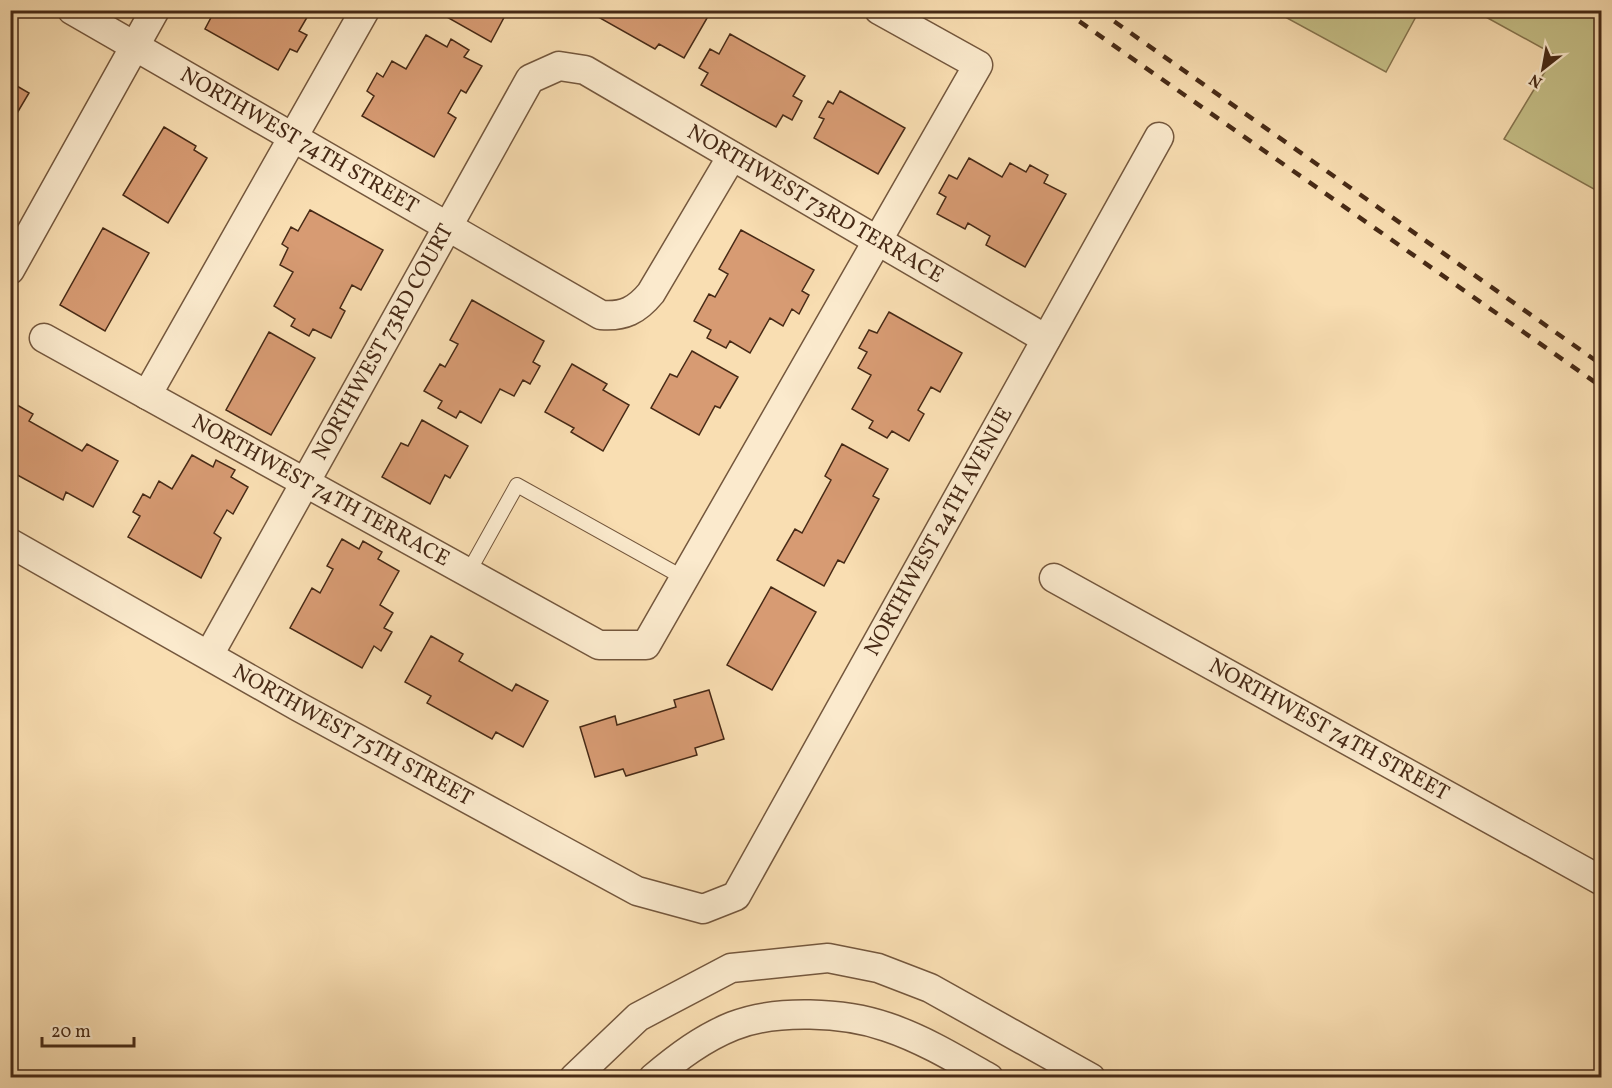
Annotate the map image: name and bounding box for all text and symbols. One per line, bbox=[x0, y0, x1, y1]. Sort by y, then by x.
north arrow bbox=[1513, 39, 1573, 99]
street label: NORTHWEST 74TH STREET bbox=[174, 60, 424, 222]
text: N bbox=[1525, 68, 1547, 93]
street label: NORTHWEST 73RD TERRACE bbox=[681, 117, 949, 291]
street label: NORTHWEST 73RD COURT bbox=[305, 218, 462, 466]
street label: NORTHWEST 24TH AVENUE bbox=[857, 402, 1021, 662]
street label: NORTHWEST 74TH TERRACE bbox=[186, 407, 455, 575]
street label: NORTHWEST 74TH STREET bbox=[1203, 651, 1455, 809]
street label: NORTHWEST 75TH STREET bbox=[227, 657, 478, 814]
scale bar bbox=[42, 1010, 134, 1048]
text: 20 m bbox=[51, 1020, 91, 1045]

